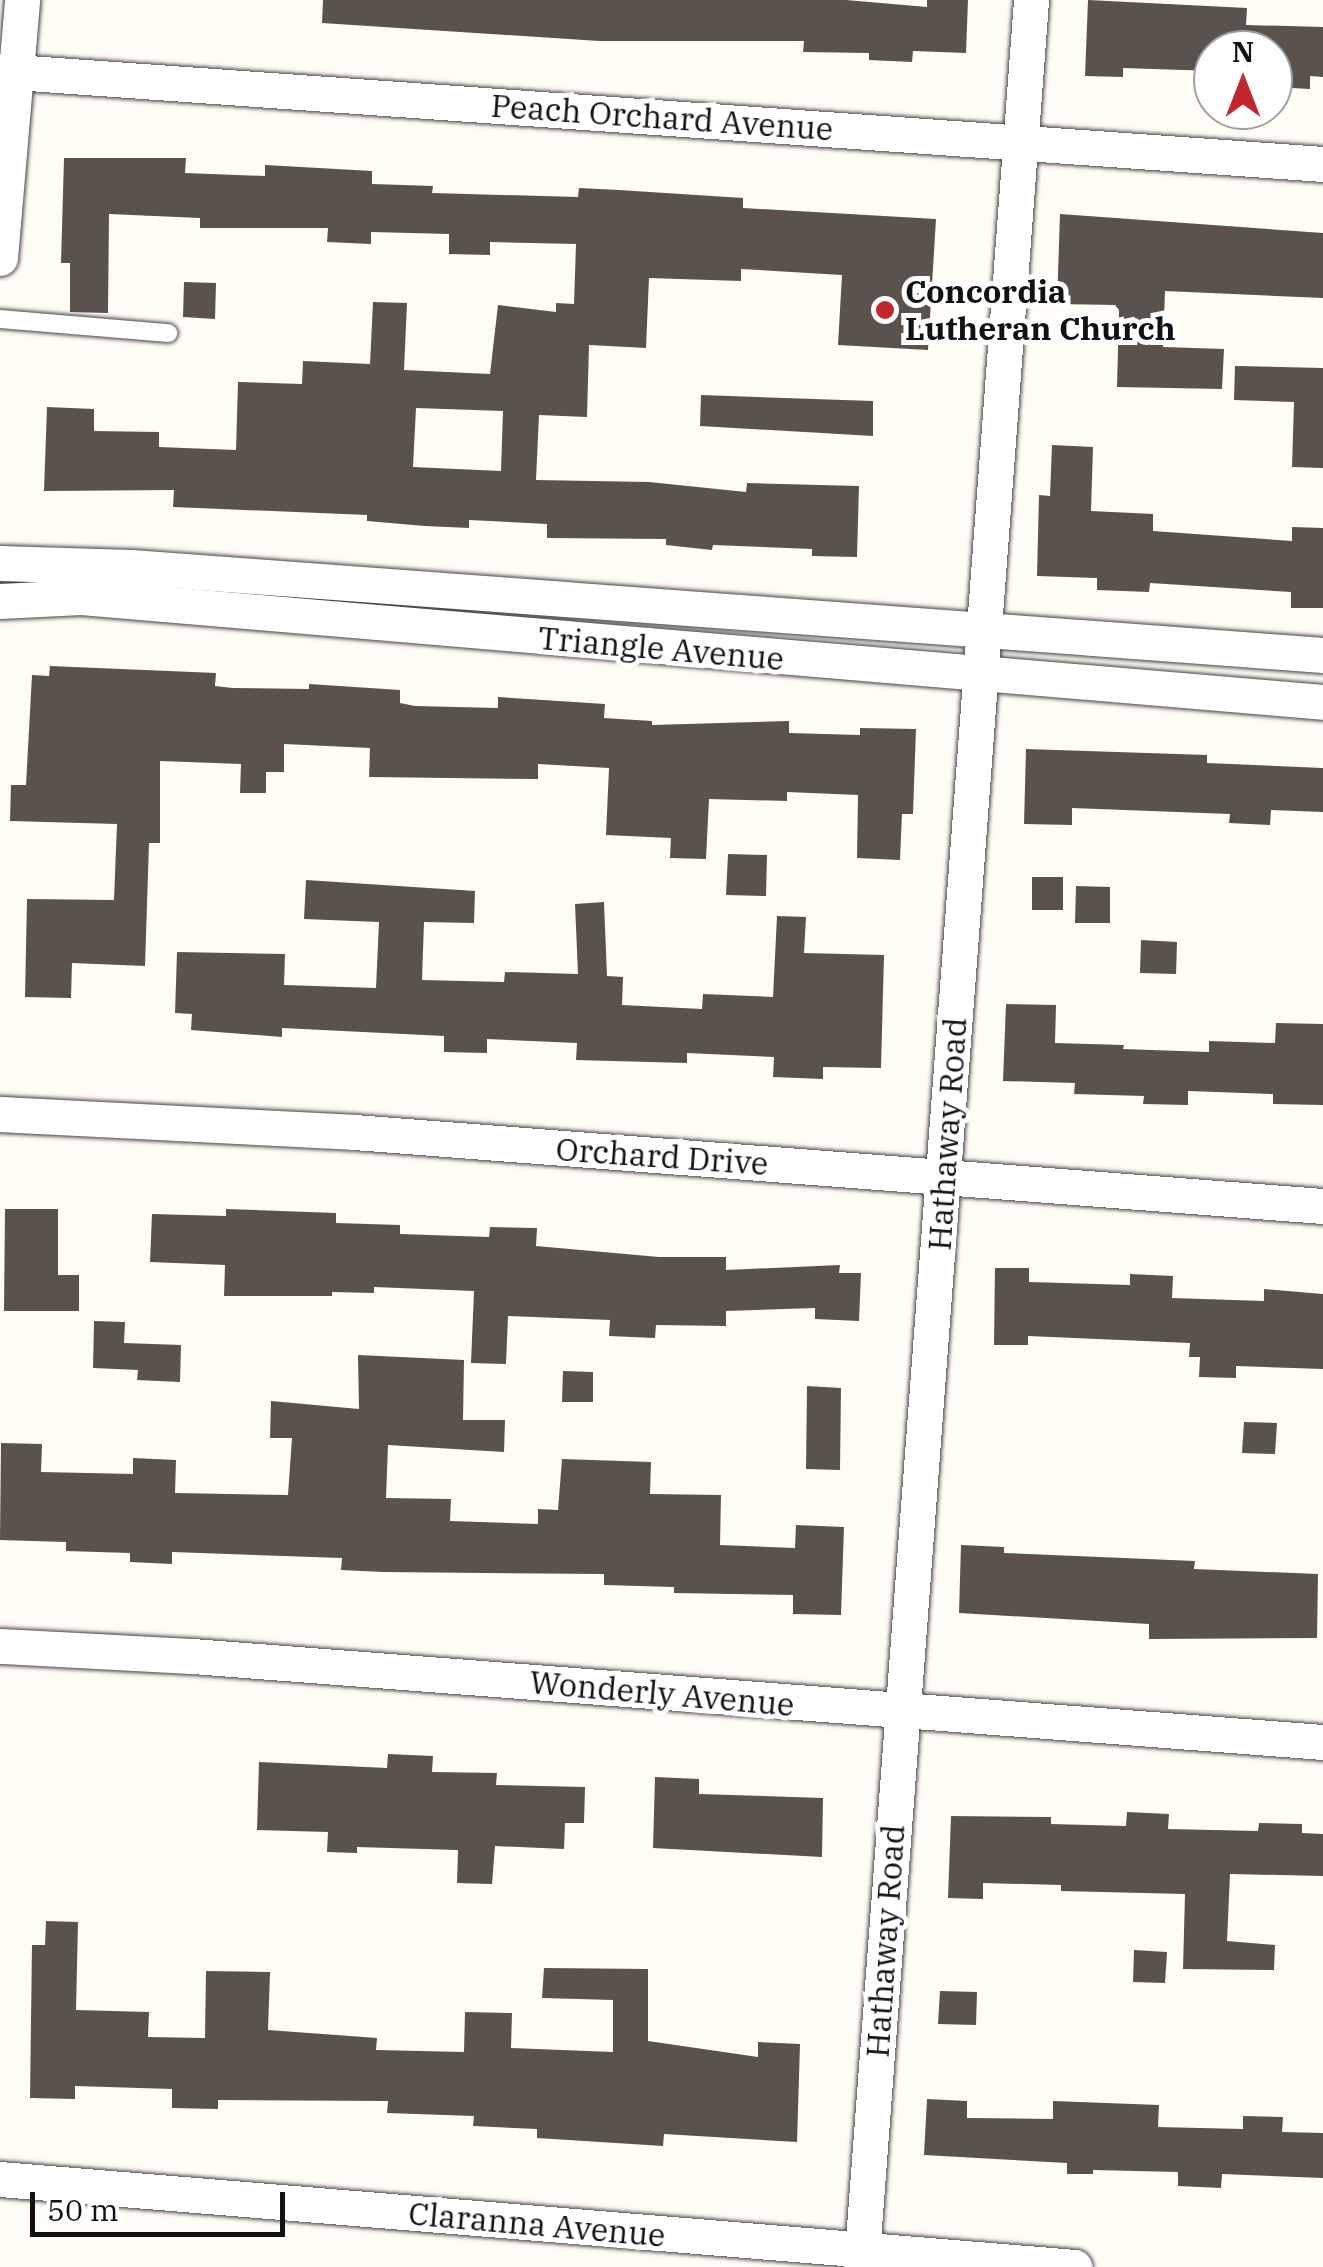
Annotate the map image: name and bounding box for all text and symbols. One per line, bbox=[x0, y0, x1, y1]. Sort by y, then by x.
north arrow bbox=[1193, 30, 1293, 130]
text: N bbox=[1232, 33, 1254, 70]
street label: Peach Orchard Avenue bbox=[490, 86, 834, 148]
place label: Concordia Lutheran Church bbox=[905, 273, 1175, 348]
marker: Concordia Lutheran Church bbox=[874, 299, 896, 321]
street label: Triangle Avenue bbox=[536, 618, 786, 678]
street label: Hathaway Road bbox=[920, 1016, 974, 1252]
street label: Orchard Drive bbox=[554, 1129, 770, 1183]
street label: Wonderly Avenue bbox=[528, 1662, 796, 1724]
street label: Hathaway Road bbox=[858, 1823, 912, 2059]
scale bar bbox=[35, 2172, 290, 2234]
text: 50 m bbox=[47, 2190, 119, 2229]
street label: Claranna Avenue bbox=[407, 2194, 667, 2254]

